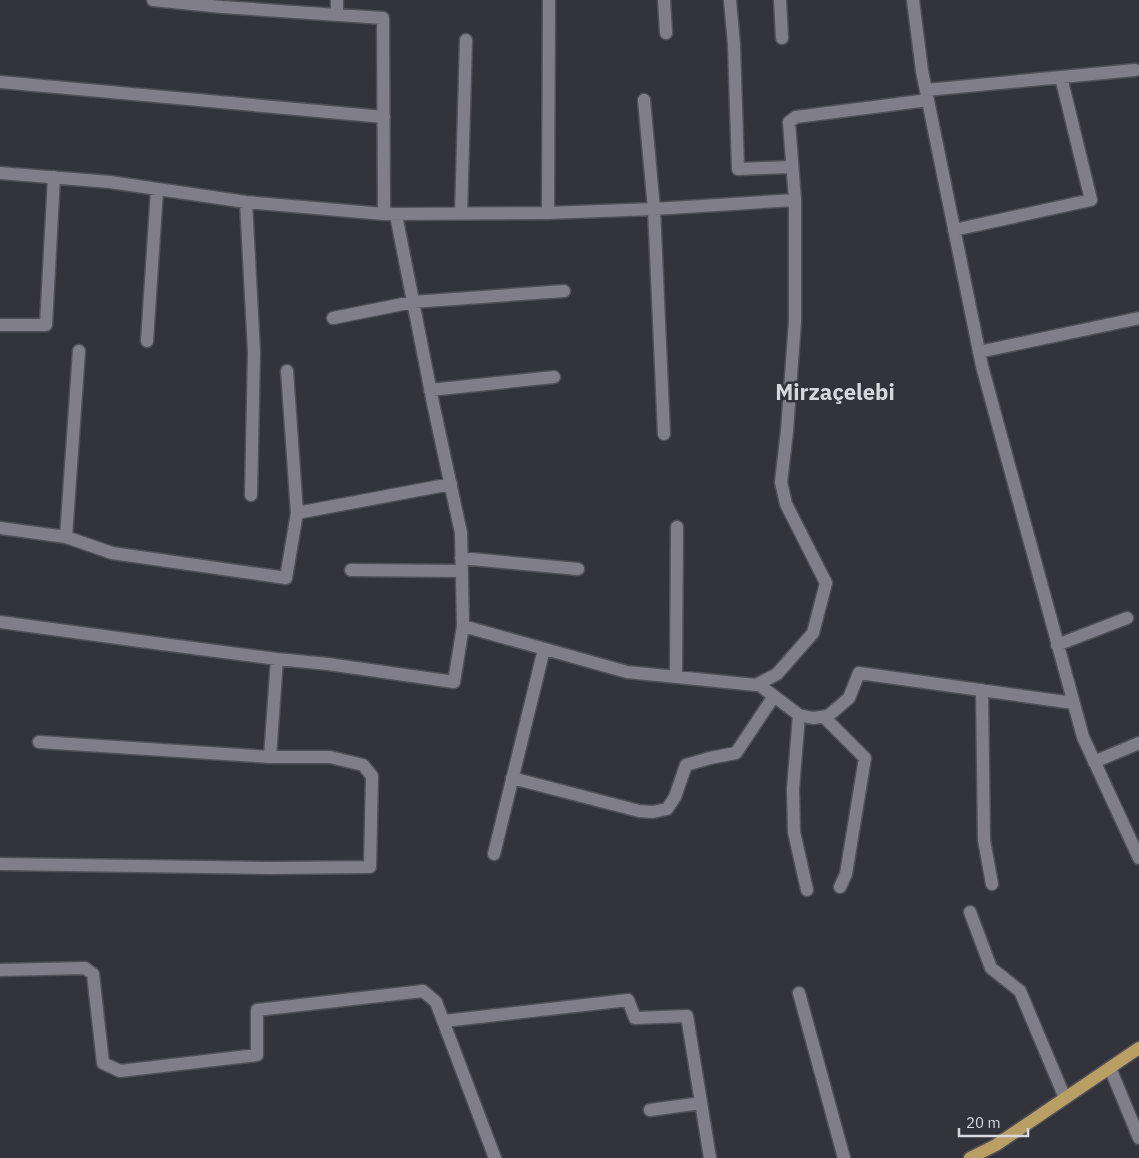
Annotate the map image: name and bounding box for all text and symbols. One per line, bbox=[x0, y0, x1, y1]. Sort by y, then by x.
district label: Mirzaçelebi bbox=[775, 377, 895, 406]
scale bar bbox=[959, 1106, 1028, 1138]
text: 20 m bbox=[966, 1113, 1001, 1132]

